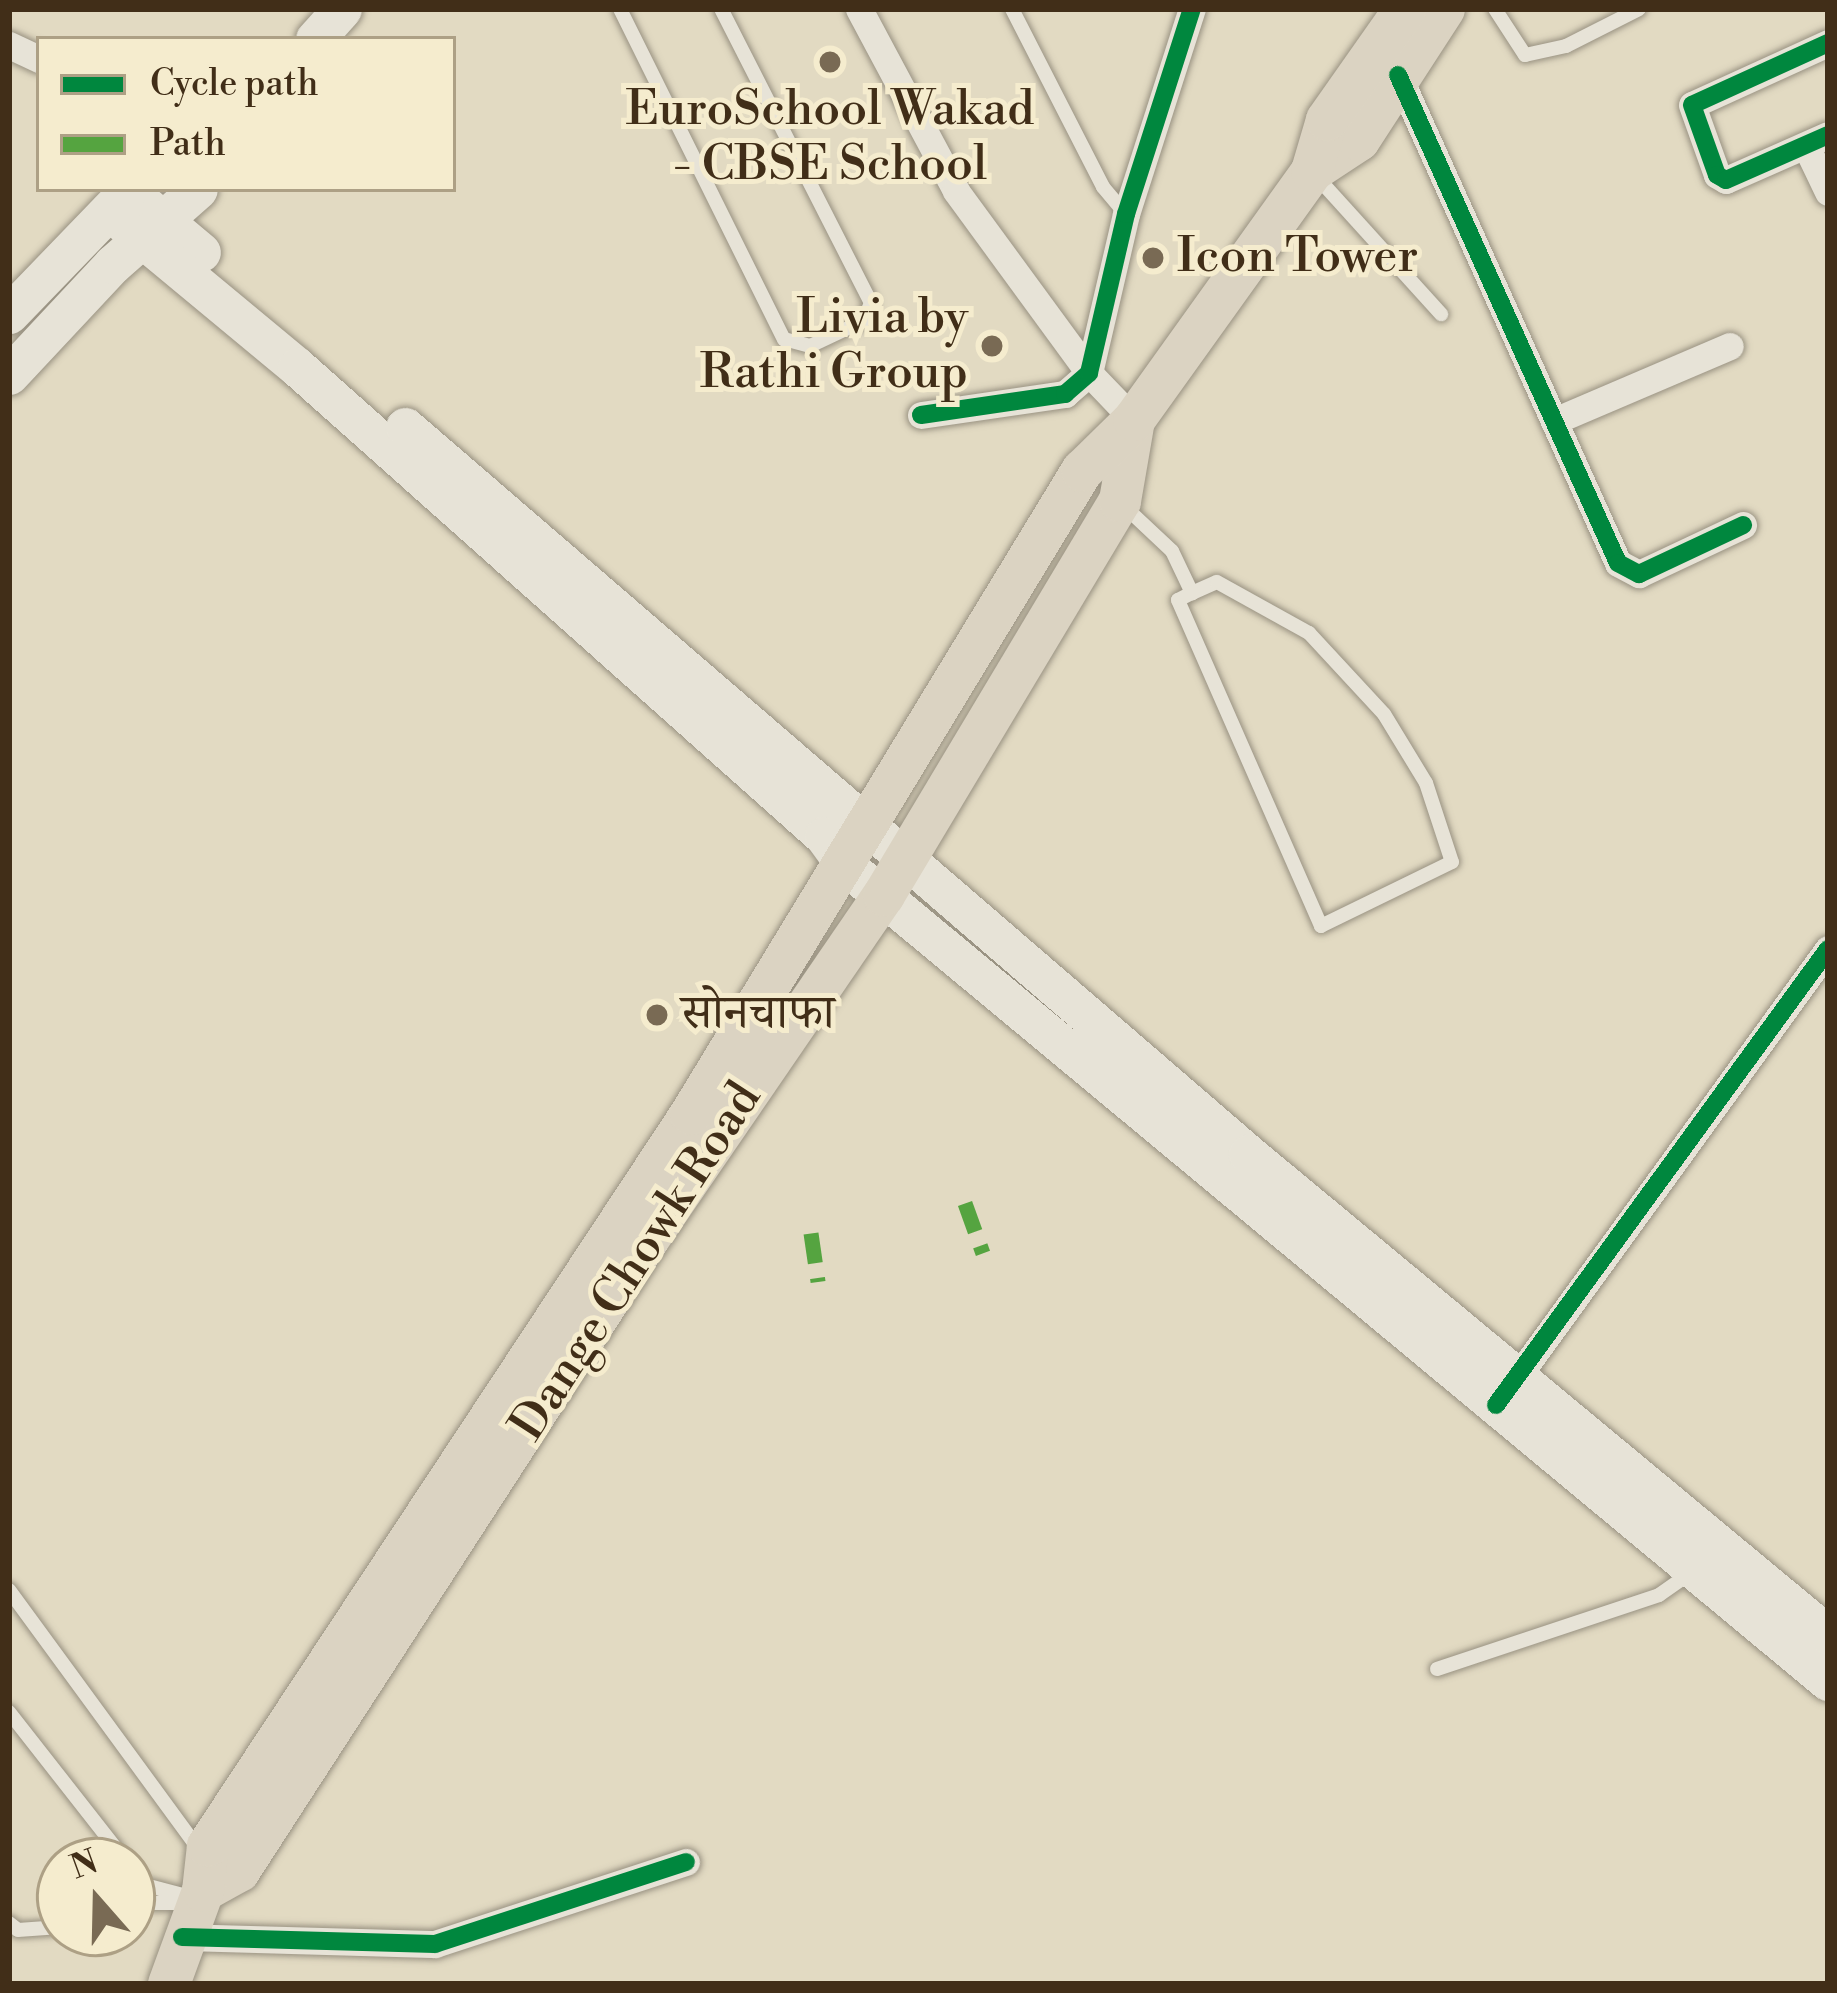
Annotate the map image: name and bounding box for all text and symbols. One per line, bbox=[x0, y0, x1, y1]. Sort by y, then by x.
legend bbox=[36, 36, 456, 192]
marker: EuroSchool Wakad - CBSE School bbox=[817, 49, 843, 75]
text: Cycle path bbox=[150, 62, 318, 107]
place label: EuroSchool Wakad - CBSE School bbox=[626, 81, 1034, 194]
text: Path bbox=[150, 122, 226, 167]
place label: Icon Tower bbox=[1177, 229, 1418, 287]
marker: Icon Tower bbox=[1140, 245, 1166, 271]
place label: Livia by Rathi Group bbox=[700, 289, 968, 402]
marker: Livia by Rathi Group bbox=[979, 333, 1005, 359]
place label: सोनचाफा bbox=[681, 986, 835, 1044]
marker: सोनचाफा bbox=[644, 1002, 670, 1028]
street label: Dange Chowk Road bbox=[500, 1072, 774, 1452]
north arrow bbox=[36, 1837, 156, 1957]
text: N bbox=[65, 1842, 104, 1889]

